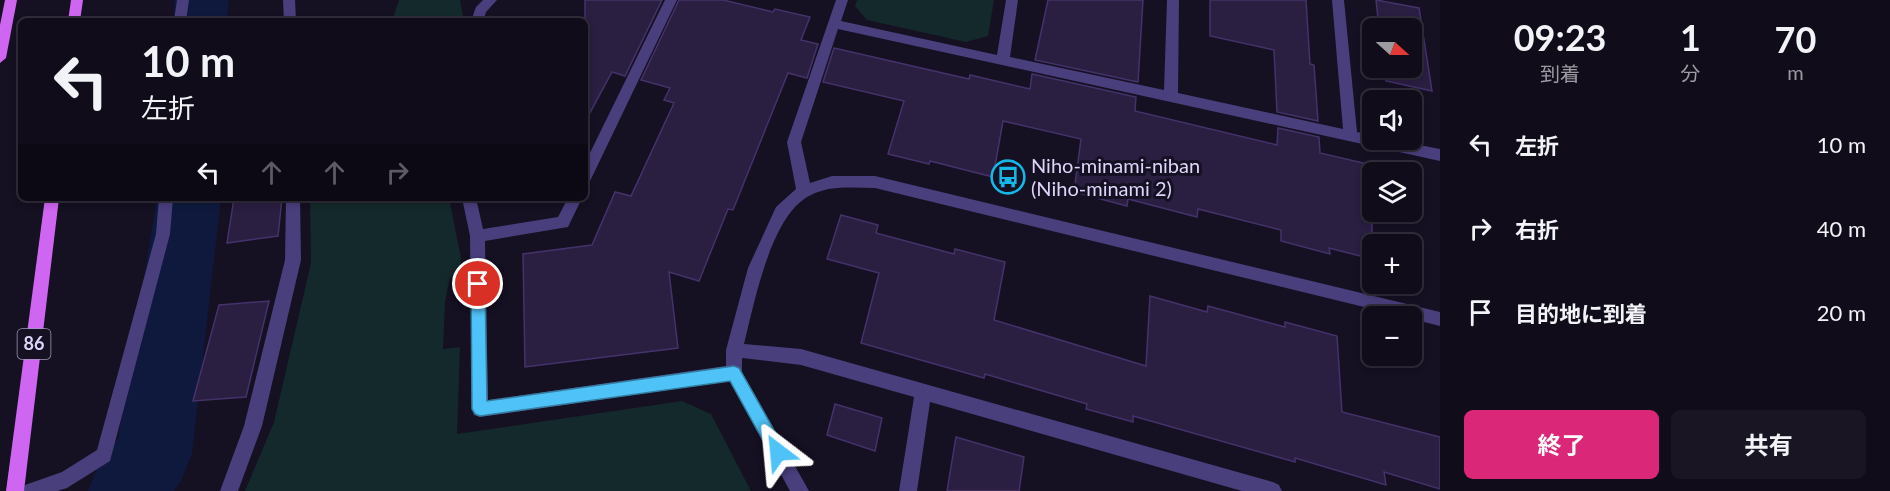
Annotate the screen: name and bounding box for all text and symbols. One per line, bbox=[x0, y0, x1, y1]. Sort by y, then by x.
text: 09:23 bbox=[1514, 15, 1606, 59]
text: 1 bbox=[1680, 15, 1701, 59]
text: 70 bbox=[1775, 17, 1816, 61]
north arrow bbox=[1362, 18, 1422, 78]
map controls bbox=[1362, 18, 1422, 366]
text: 10 m bbox=[141, 36, 235, 86]
icon: left bbox=[42, 42, 120, 120]
text: m bbox=[1787, 60, 1804, 84]
text: 到着 bbox=[1540, 61, 1580, 85]
text: 分 bbox=[1680, 61, 1700, 85]
button: sound bbox=[1362, 90, 1422, 150]
text: 左折 bbox=[141, 91, 195, 124]
icon: left bbox=[1464, 128, 1497, 161]
text: 10 m bbox=[1817, 131, 1866, 158]
text: 左折 bbox=[1515, 132, 1559, 159]
place label: Niho-minami-niban (Niho-minami 2) bbox=[1031, 153, 1200, 200]
icon: left bbox=[192, 156, 225, 189]
icon: ahead bbox=[255, 156, 288, 189]
icon: ahead bbox=[318, 156, 351, 189]
icon: right bbox=[381, 156, 414, 189]
bus stop icon: Niho-minami-niban (Niho-minami 2) bbox=[990, 159, 1026, 195]
button: layers bbox=[1362, 162, 1422, 222]
icon: right bbox=[1464, 212, 1497, 245]
text: 40 m bbox=[1817, 215, 1866, 242]
text: 右折 bbox=[1515, 216, 1559, 243]
button: + bbox=[1362, 234, 1422, 294]
pin bbox=[452, 258, 503, 309]
icon: arrive bbox=[461, 267, 494, 300]
icon: arrive bbox=[1464, 296, 1497, 329]
text: 20 m bbox=[1817, 299, 1866, 326]
text: 目的地に到着 bbox=[1515, 300, 1647, 327]
button: − bbox=[1362, 306, 1422, 366]
road number: 86 bbox=[18, 329, 51, 359]
button: 終了 bbox=[1464, 410, 1659, 479]
button: 共有 bbox=[1671, 410, 1866, 479]
position arrow bbox=[746, 420, 810, 484]

